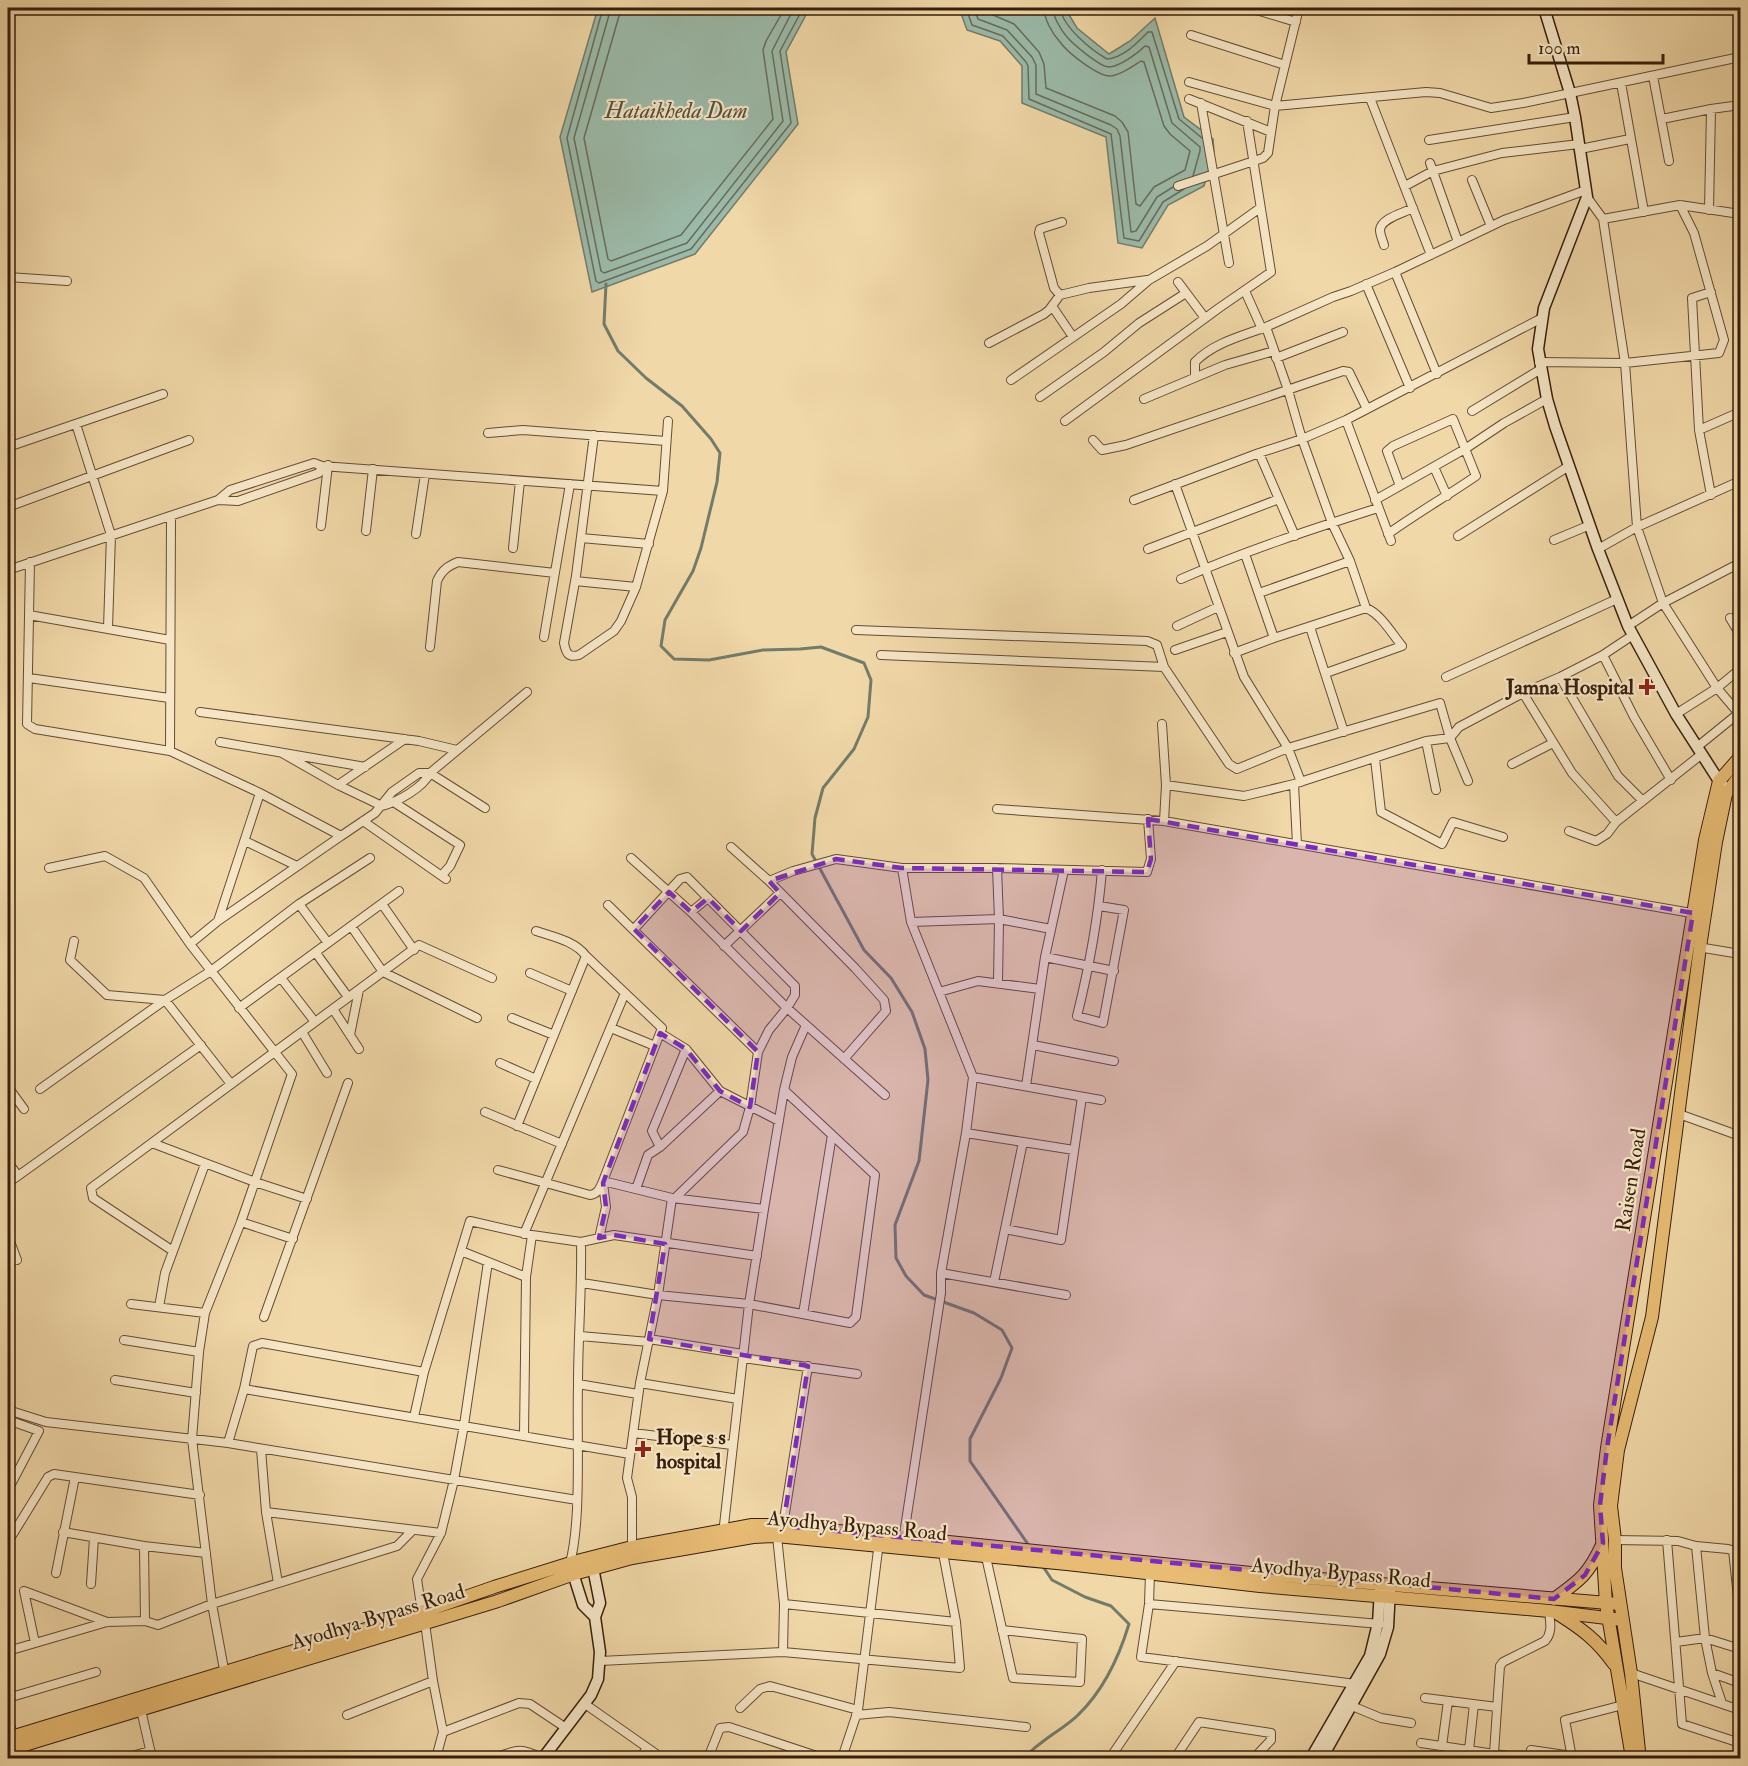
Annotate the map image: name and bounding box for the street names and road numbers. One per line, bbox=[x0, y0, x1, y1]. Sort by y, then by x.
street label: Raisen Road bbox=[1610, 1126, 1653, 1234]
street label: Ayodhya Bypass Road bbox=[765, 1505, 949, 1547]
street label: Ayodhya Bypass Road bbox=[1249, 1552, 1433, 1594]
street label: Ayodhya Bypass Road bbox=[287, 1578, 469, 1657]

